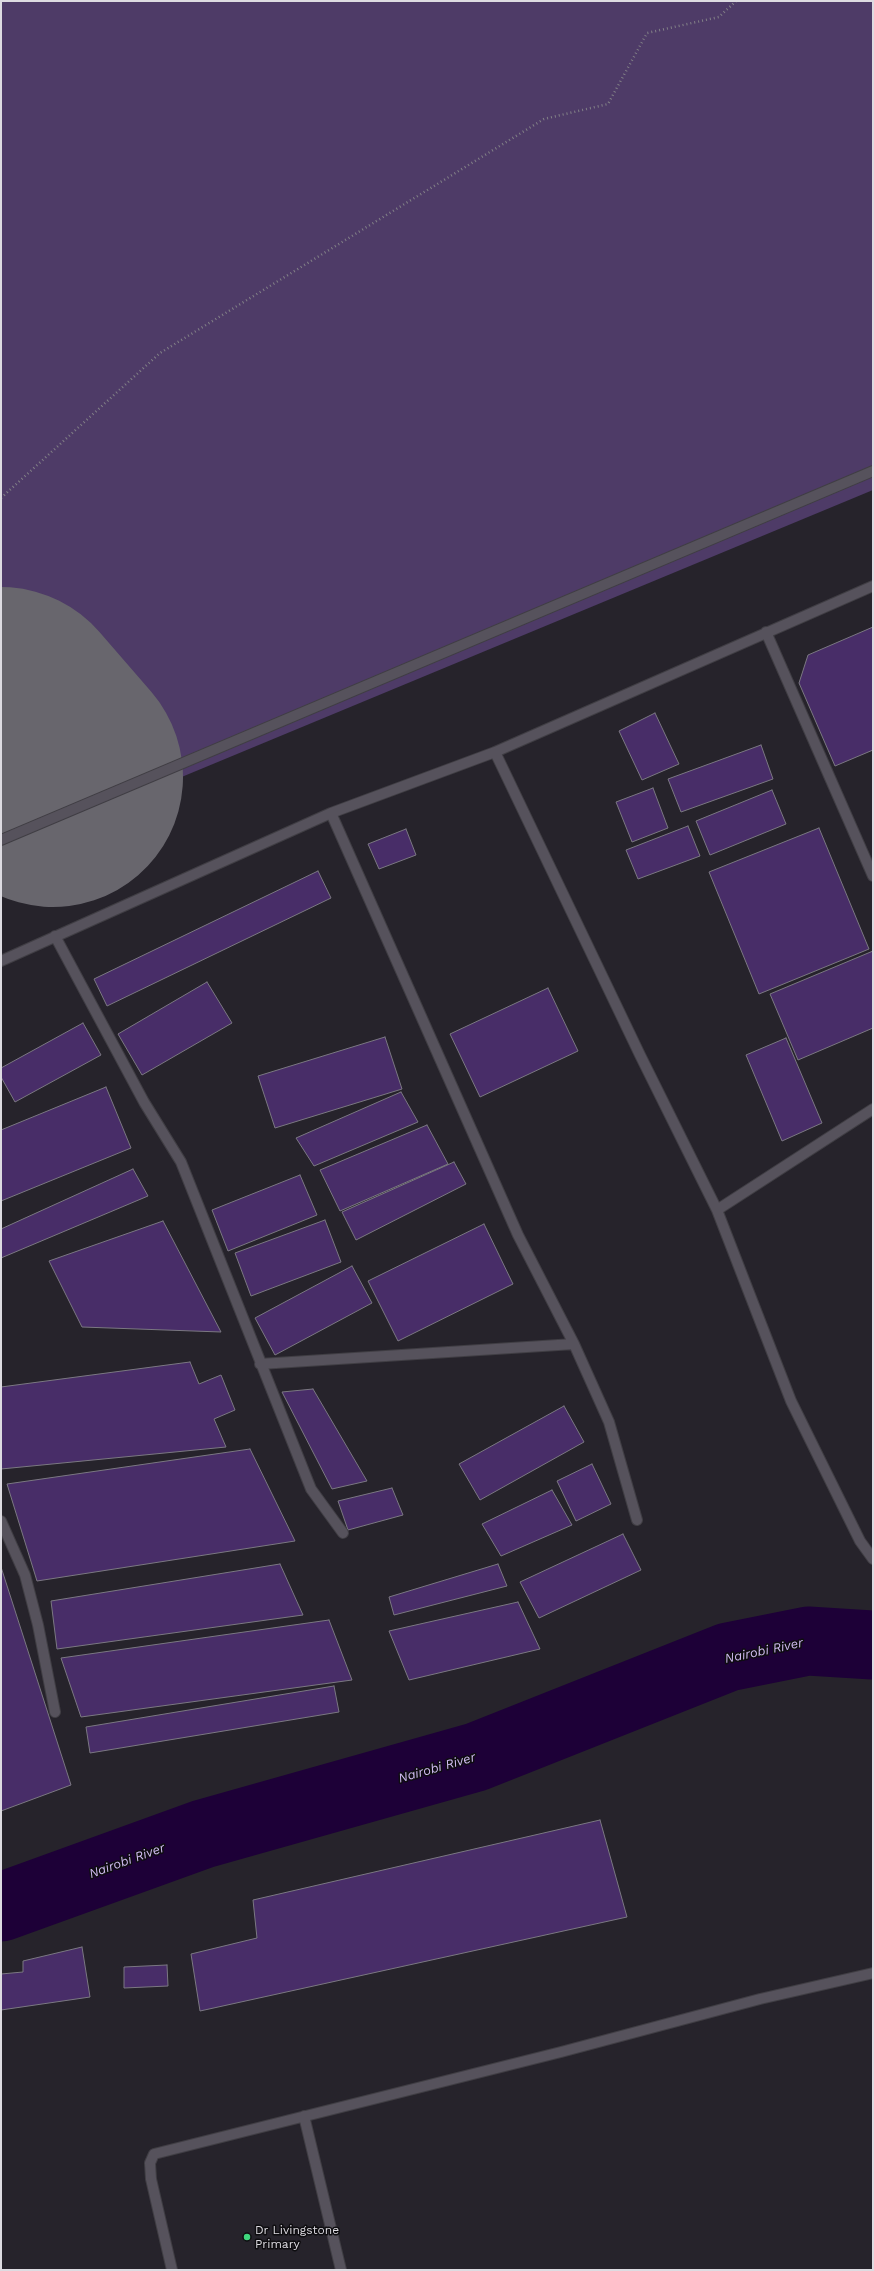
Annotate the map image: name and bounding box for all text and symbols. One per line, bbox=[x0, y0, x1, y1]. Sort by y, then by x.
water label: Nairobi River bbox=[723, 1635, 805, 1667]
water label: Nairobi River bbox=[397, 1750, 477, 1786]
water label: Nairobi River bbox=[87, 1840, 167, 1882]
place label: Dr Livingstone Primary bbox=[255, 2223, 339, 2251]
marker: Dr Livingstone Primary bbox=[242, 2232, 252, 2242]

